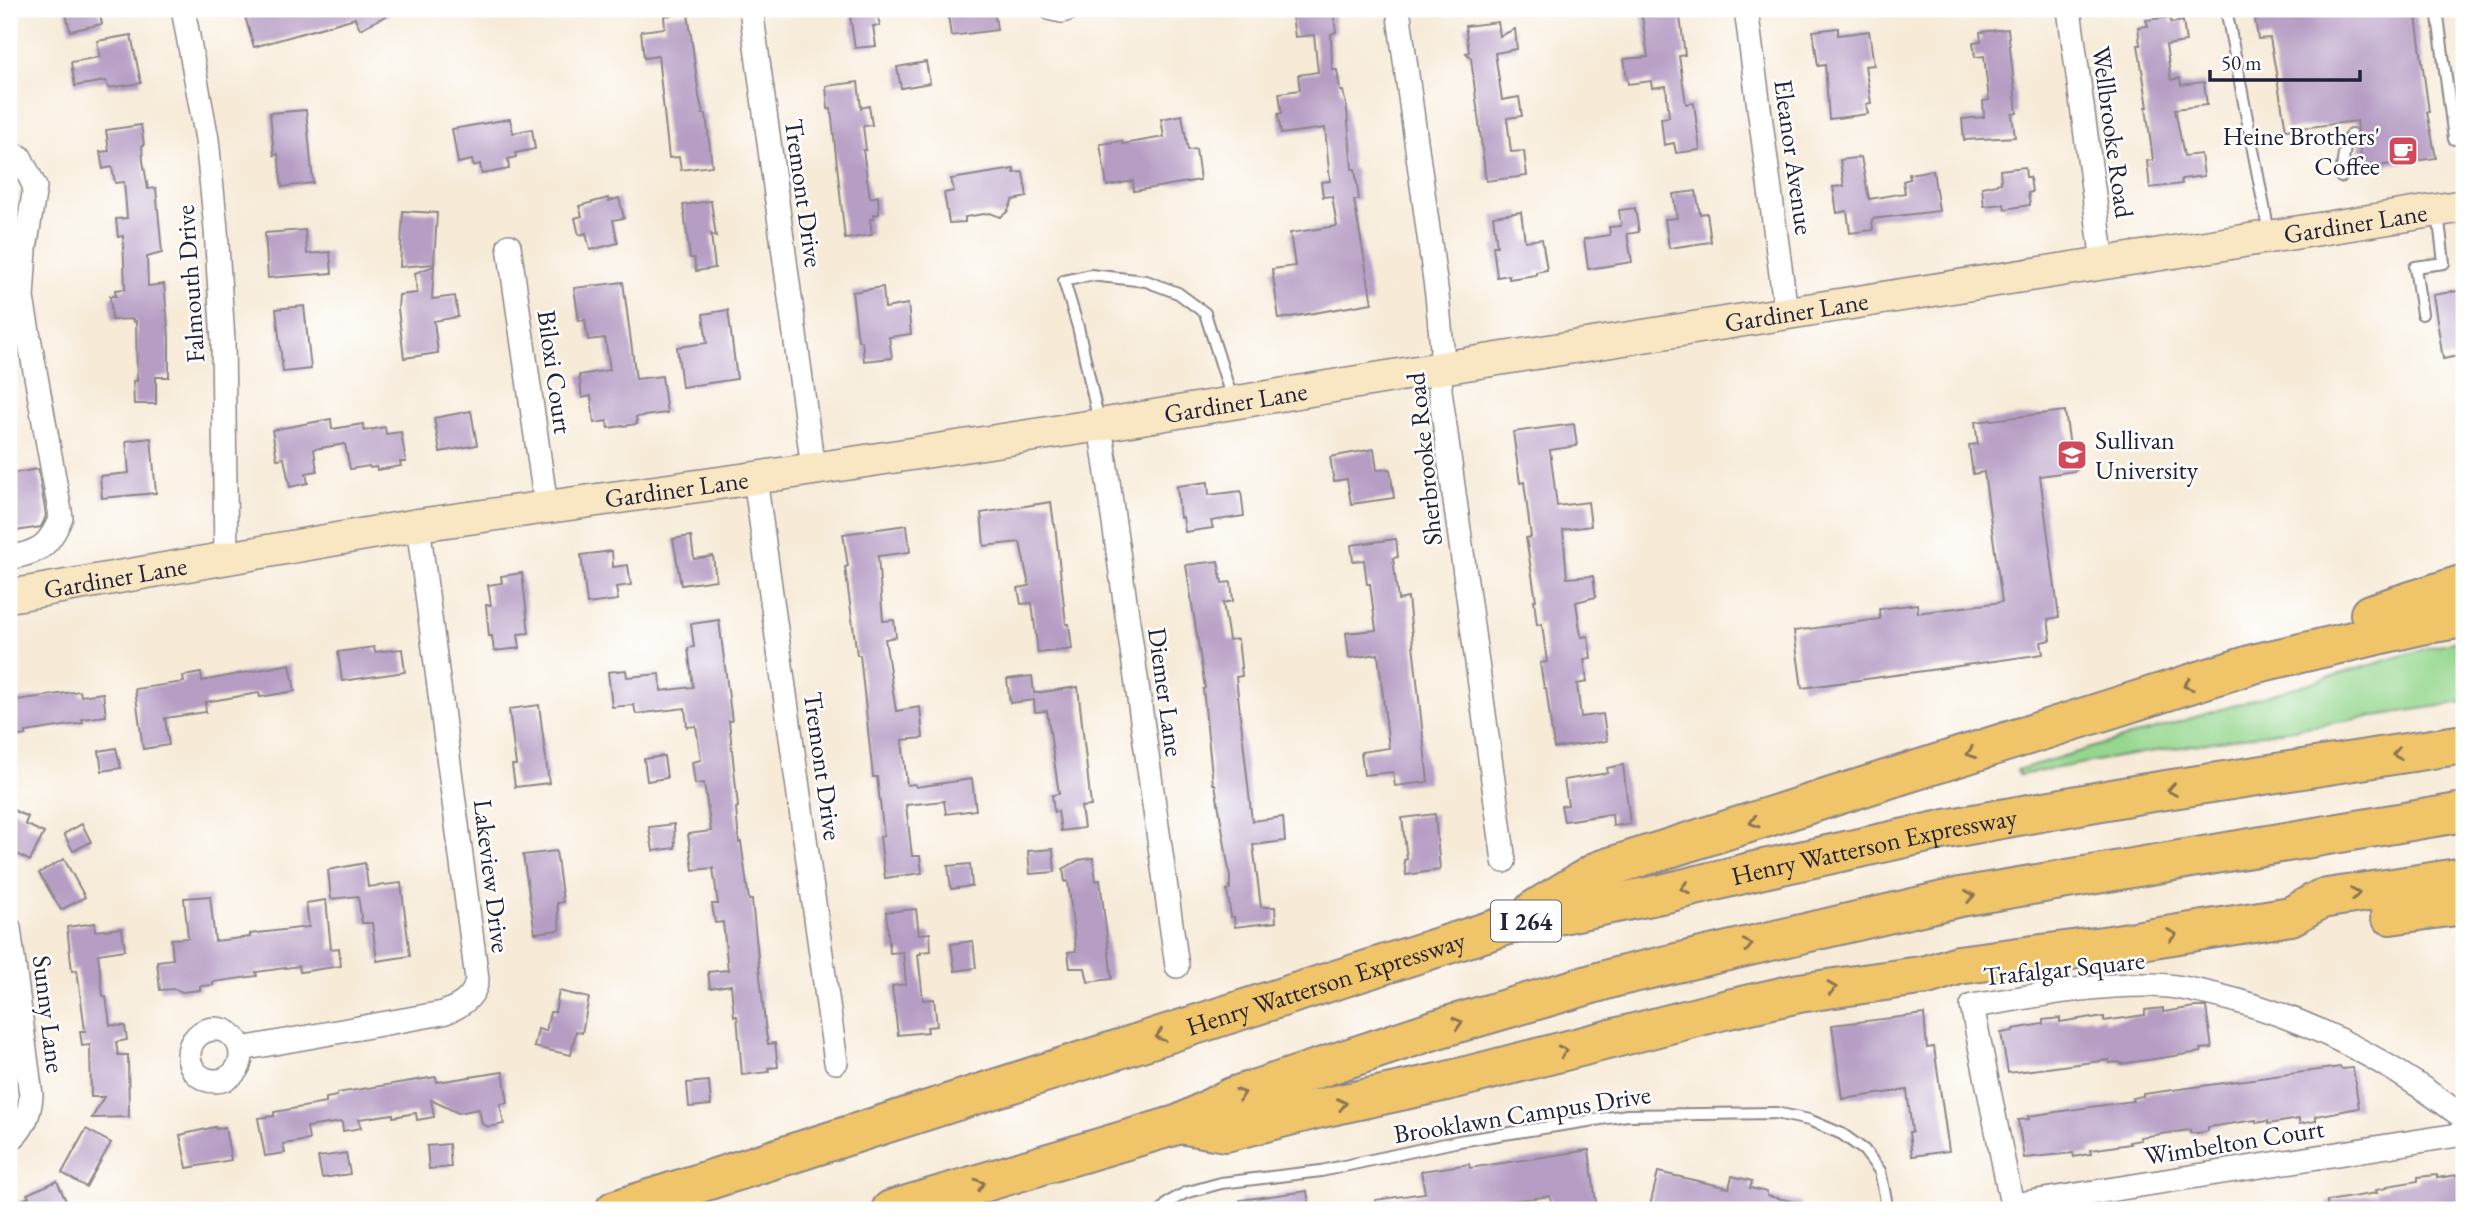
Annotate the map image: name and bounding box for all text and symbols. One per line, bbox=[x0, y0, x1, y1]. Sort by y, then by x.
scale bar bbox=[2210, 38, 2361, 82]
street label: Wellbrooke Road bbox=[2084, 44, 2142, 221]
text: 50 m bbox=[2221, 49, 2262, 76]
street label: Eleanor Avenue bbox=[1766, 77, 1822, 237]
street label: Tremont Drive bbox=[777, 117, 831, 269]
place label: Heine Brothers' Coffee bbox=[2223, 119, 2380, 183]
cafe icon: Heine Brothers' Coffee bbox=[2386, 134, 2420, 168]
street label: Gardiner Lane bbox=[2281, 195, 2430, 251]
street label: Falmouth Drive bbox=[168, 204, 212, 364]
street label: Gardiner Lane bbox=[1722, 284, 1871, 340]
street label: Biloxi Court bbox=[530, 308, 580, 436]
street label: Sherbrooke Road bbox=[1398, 370, 1450, 547]
street label: Gardiner Lane bbox=[1161, 374, 1310, 431]
place label: Sullivan University bbox=[2095, 423, 2199, 487]
school or university icon: Sullivan University bbox=[2055, 438, 2089, 472]
street label: Gardiner Lane bbox=[602, 462, 750, 516]
street label: Gardiner Lane bbox=[41, 548, 190, 607]
street label: Diemer Lane bbox=[1140, 625, 1192, 759]
one-way arrow bbox=[2183, 677, 2195, 691]
street label: Tremont Drive bbox=[796, 690, 850, 842]
one-way arrow bbox=[1966, 745, 1978, 760]
one-way arrow bbox=[2391, 746, 2403, 761]
one-way arrow bbox=[2166, 782, 2178, 797]
street label: Lakeview Drive bbox=[466, 797, 518, 955]
street label: Henry Watterson Expressway bbox=[1728, 799, 2020, 893]
one-way arrow bbox=[1749, 813, 1761, 828]
one-way arrow bbox=[1679, 880, 1691, 894]
one-way arrow bbox=[2349, 887, 2361, 902]
one-way arrow bbox=[1964, 889, 1976, 904]
road number: I 264 bbox=[1491, 901, 1561, 942]
street label: Henry Watterson Expressway bbox=[1182, 923, 1470, 1044]
one-way arrow bbox=[2166, 928, 2178, 943]
one-way arrow bbox=[1742, 939, 1754, 953]
street label: Trafalgar Square bbox=[1982, 943, 2146, 993]
street label: Sunny Lane bbox=[25, 953, 73, 1075]
one-way arrow bbox=[1826, 981, 1838, 996]
one-way arrow bbox=[1451, 1017, 1463, 1032]
one-way arrow bbox=[1155, 1028, 1167, 1042]
one-way arrow bbox=[1557, 1045, 1569, 1059]
street label: Brooklawn Campus Drive bbox=[1391, 1077, 1653, 1151]
one-way arrow bbox=[1235, 1088, 1247, 1102]
one-way arrow bbox=[1336, 1097, 1348, 1112]
street label: Wimbelton Court bbox=[2142, 1111, 2326, 1173]
one-way arrow bbox=[974, 1177, 986, 1192]

